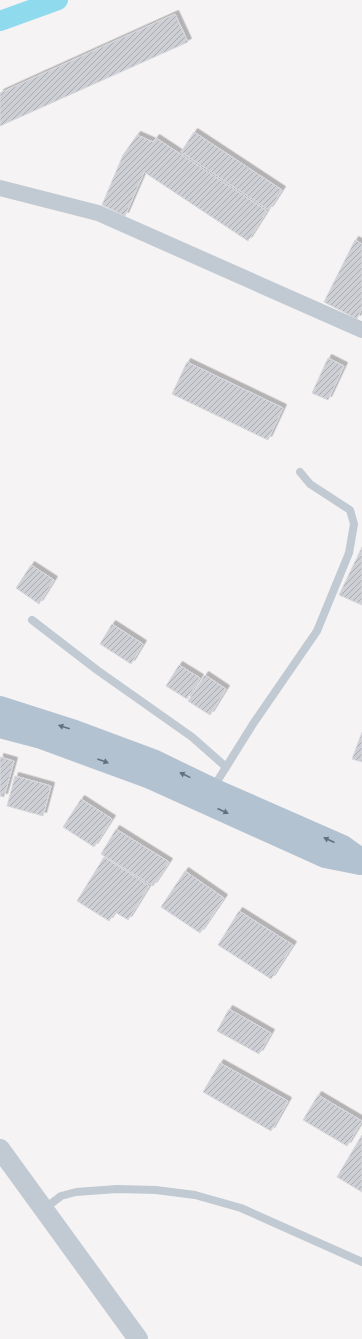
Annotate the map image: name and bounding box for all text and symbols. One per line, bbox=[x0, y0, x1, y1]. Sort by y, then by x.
one-way arrow bbox=[58, 724, 70, 730]
one-way arrow bbox=[98, 758, 110, 764]
one-way arrow bbox=[179, 772, 190, 778]
one-way arrow bbox=[218, 808, 229, 814]
one-way arrow bbox=[323, 837, 334, 843]

